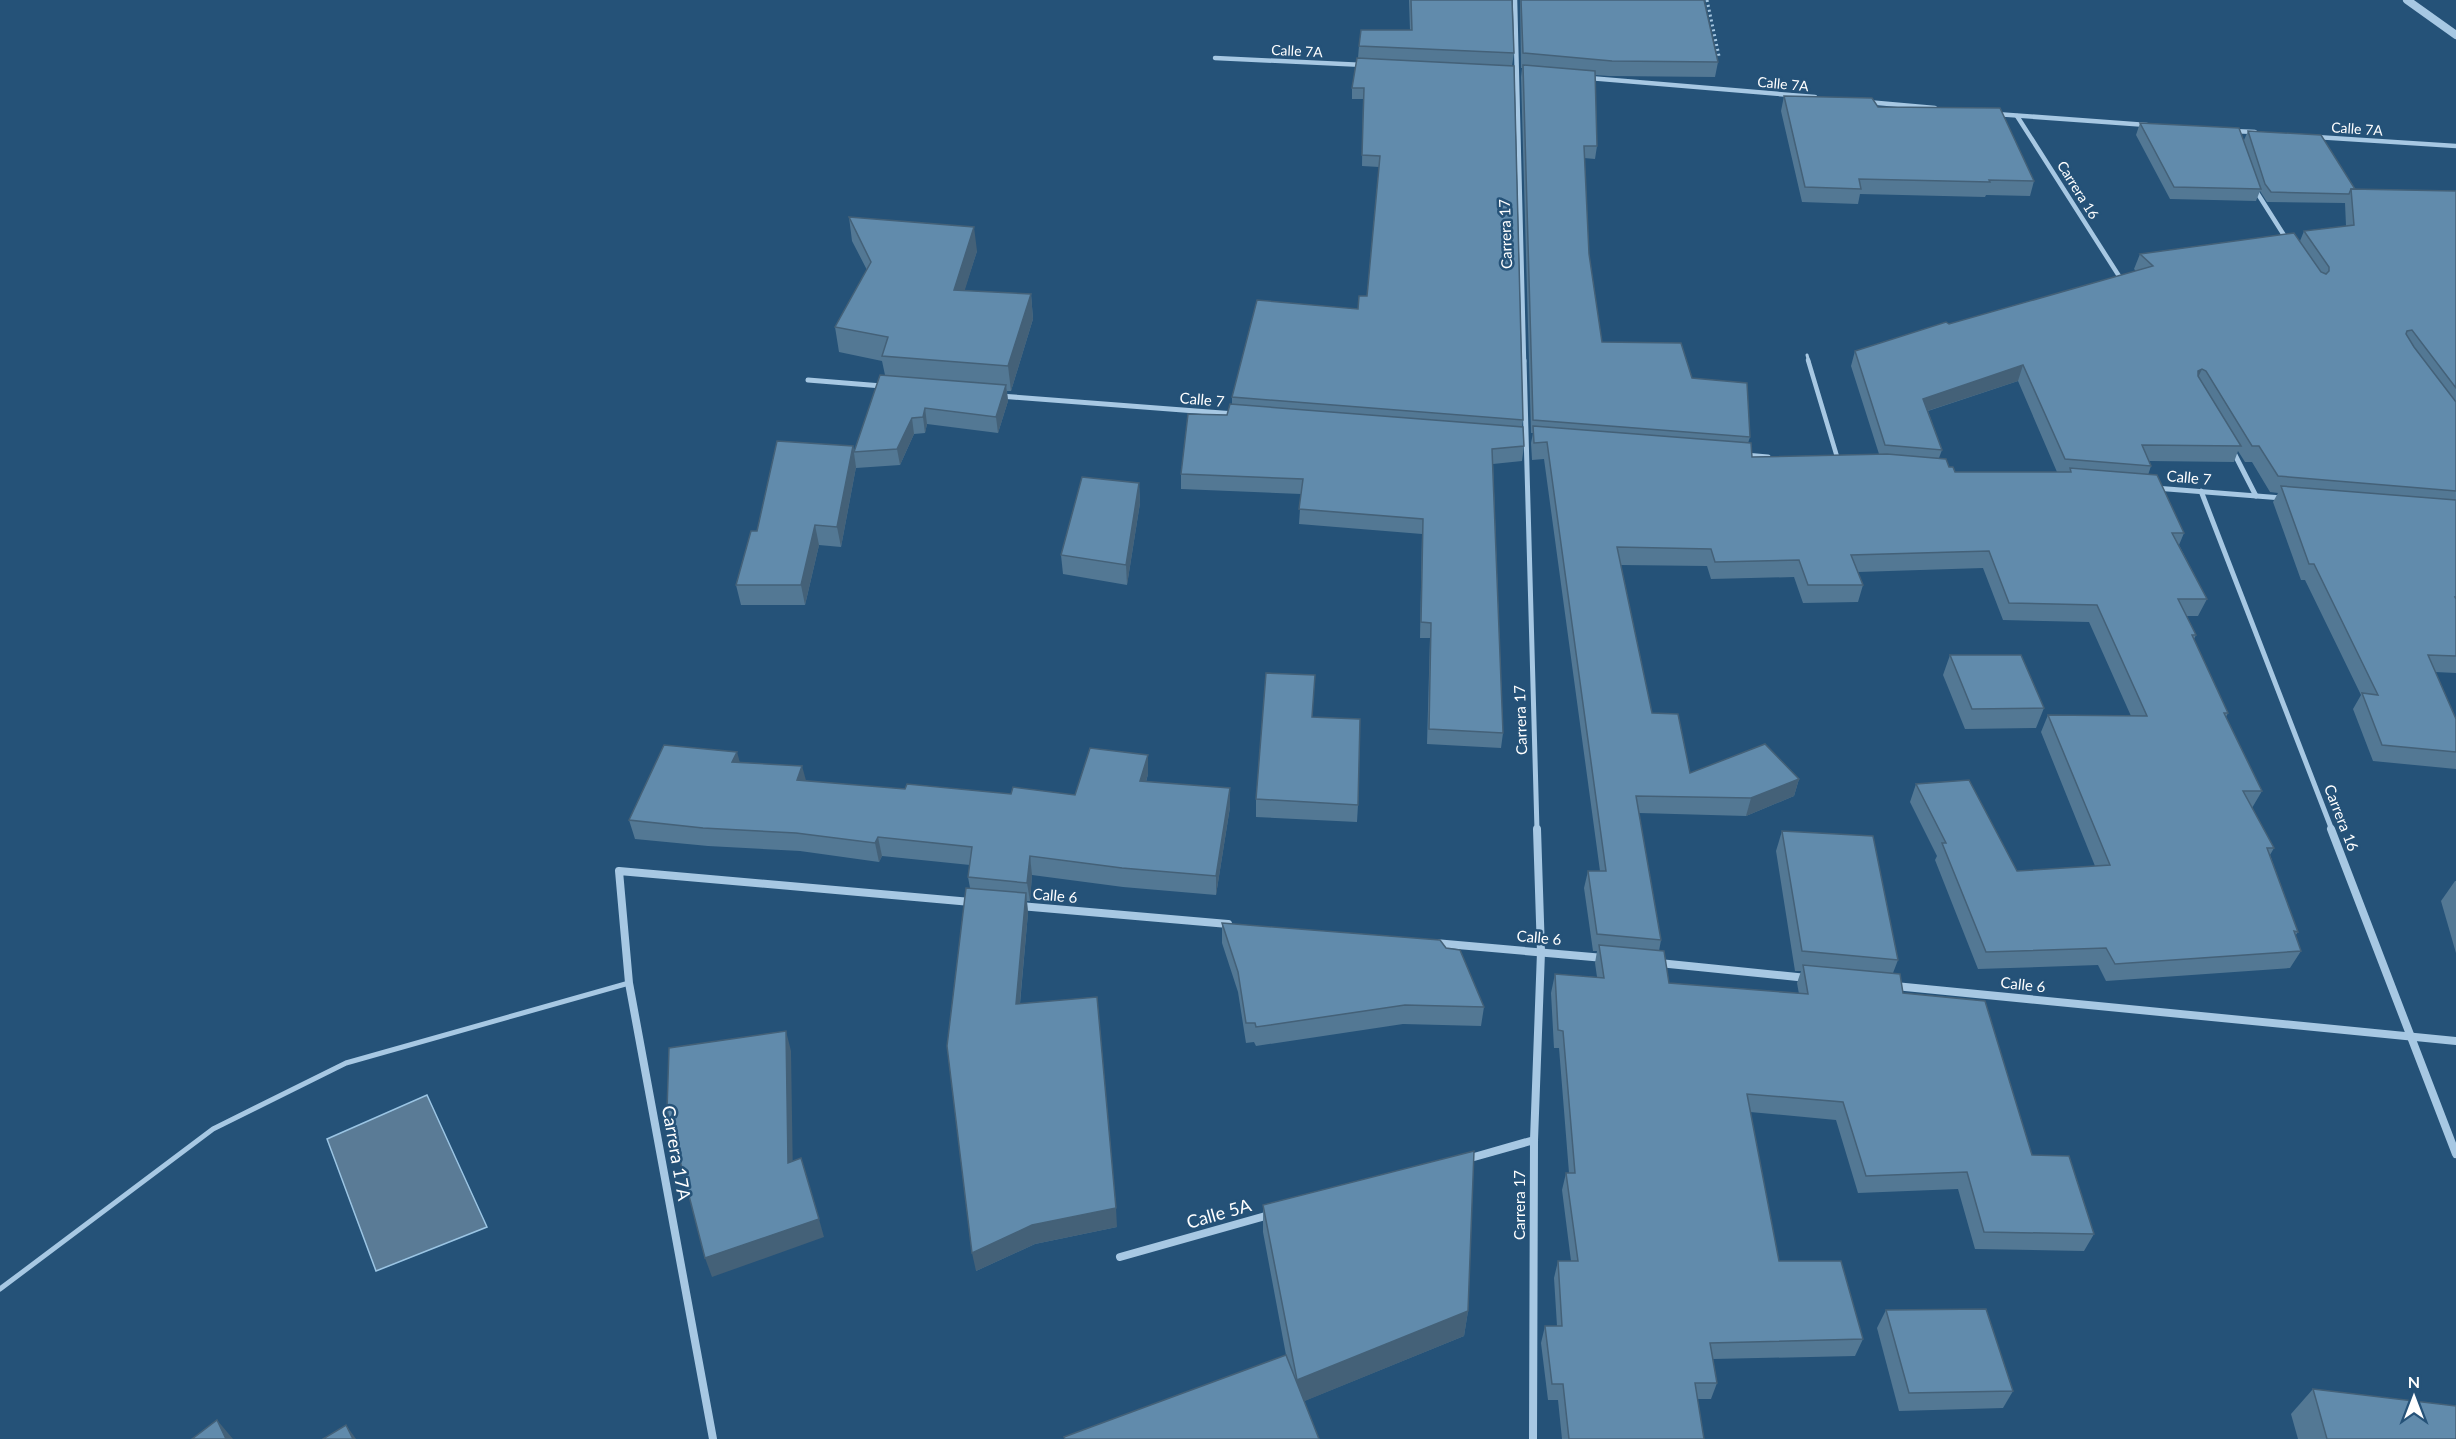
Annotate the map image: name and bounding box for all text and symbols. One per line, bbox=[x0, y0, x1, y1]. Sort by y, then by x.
street label: Calle 7A bbox=[1271, 41, 1324, 60]
street label: Calle 7A bbox=[1757, 73, 1810, 94]
street label: Calle 7A bbox=[2331, 118, 2384, 139]
street label: Carrera 16 bbox=[2054, 158, 2103, 222]
street label: Carrera 17 bbox=[1495, 198, 1515, 269]
street label: Calle 7 bbox=[1179, 388, 1226, 410]
street label: Calle 7 bbox=[2166, 466, 2213, 488]
street label: Carrera 17 bbox=[1510, 684, 1530, 755]
street label: Carrera 16 bbox=[2321, 782, 2363, 854]
street label: Calle 6 bbox=[1032, 884, 1079, 906]
street label: Calle 6 bbox=[1516, 926, 1563, 948]
street label: Calle 6 bbox=[2000, 973, 2047, 995]
street label: Carrera 17A bbox=[658, 1104, 696, 1203]
street label: Carrera 17 bbox=[1510, 1170, 1528, 1240]
street label: Calle 5A bbox=[1184, 1193, 1254, 1233]
north arrow bbox=[2384, 1367, 2444, 1427]
text: N bbox=[2408, 1372, 2420, 1391]

